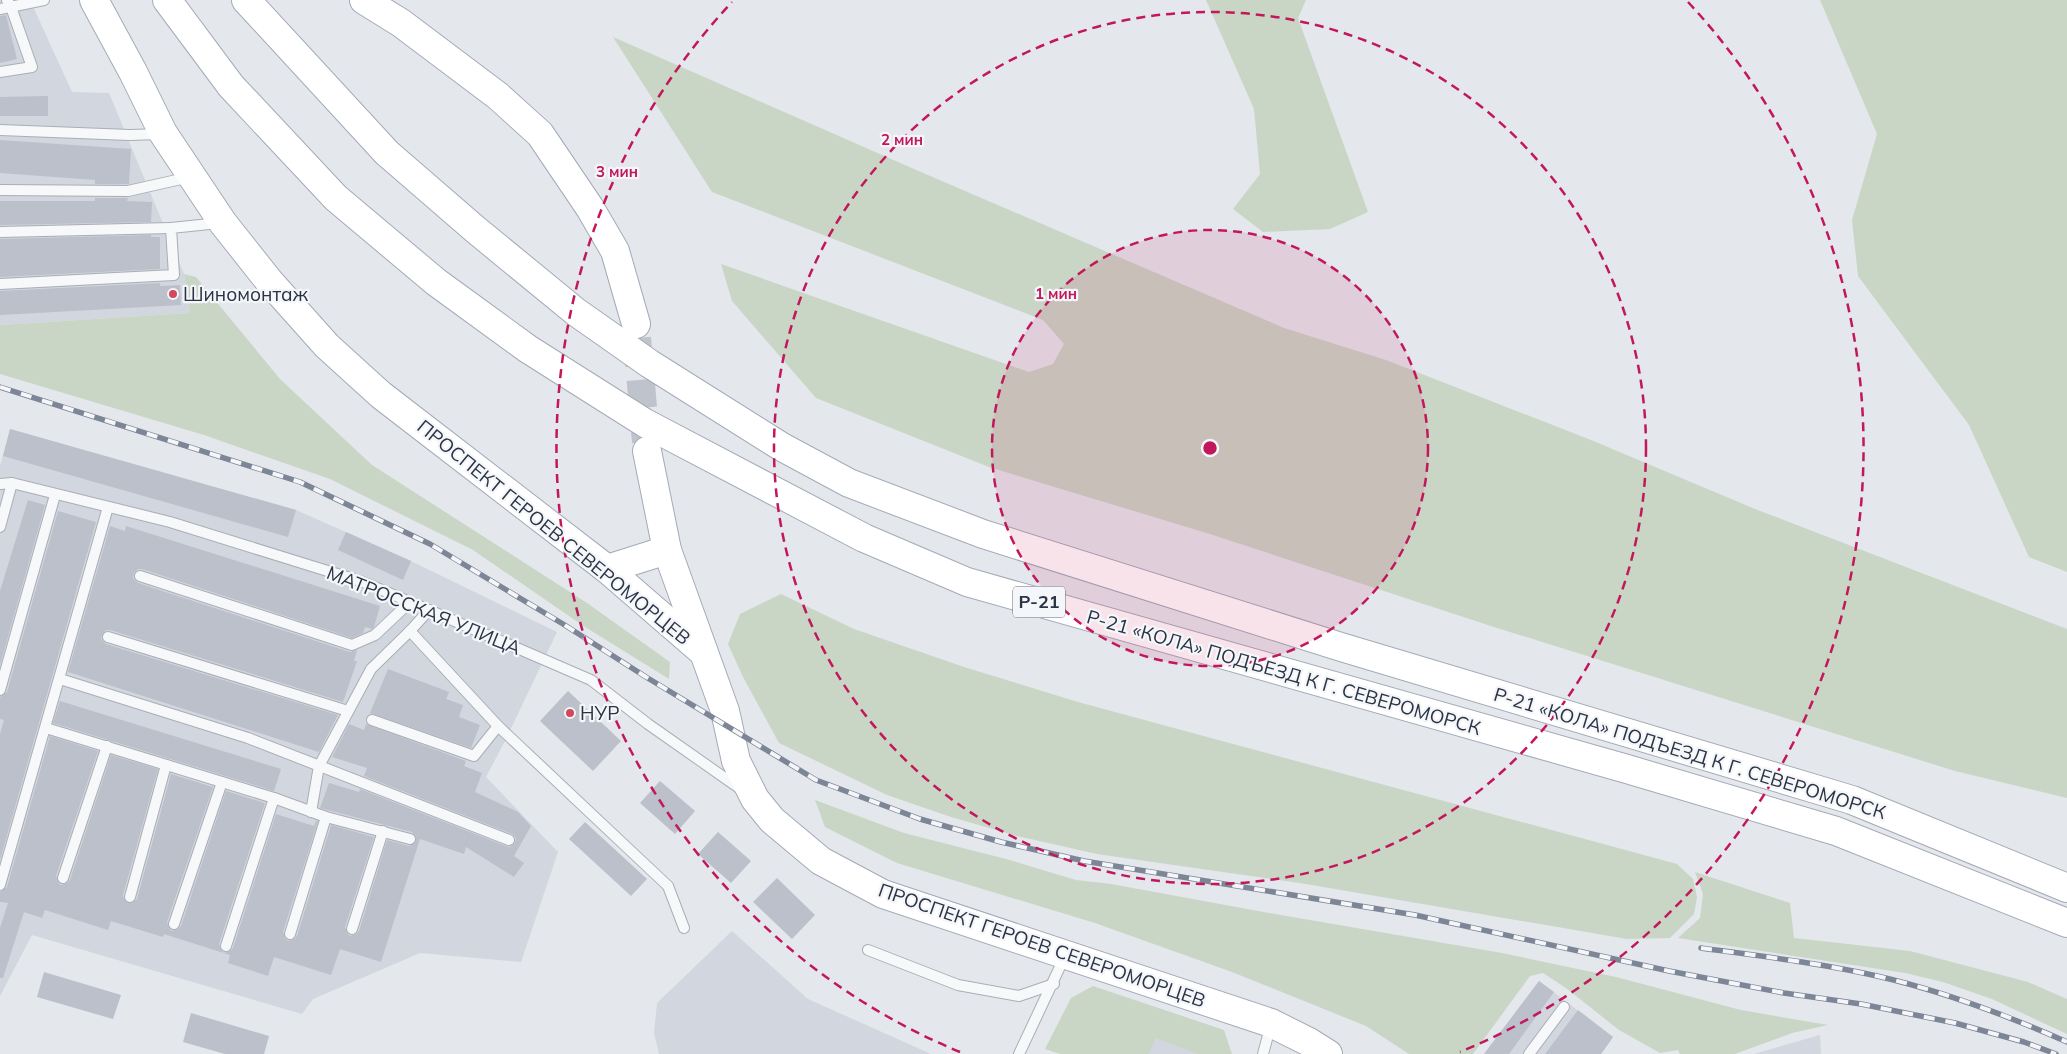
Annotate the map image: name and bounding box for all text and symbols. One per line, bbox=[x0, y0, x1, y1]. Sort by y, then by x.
text: 2 мин bbox=[881, 130, 923, 149]
text: 3 мин bbox=[596, 162, 638, 181]
place label: Шиномонтаж bbox=[183, 282, 309, 306]
text: 1 мин bbox=[1035, 284, 1077, 303]
marker: Шиномонтаж bbox=[167, 288, 179, 300]
street label: ПРОСПЕКТ ГЕРОЕВ СЕВЕРОМОРЦЕВ bbox=[413, 414, 695, 650]
centre of rings bbox=[1201, 439, 1219, 457]
street label: МАТРОССКАЯ УЛИЦА bbox=[323, 560, 525, 660]
road number: Р-21 bbox=[1013, 586, 1065, 618]
street label: Р-21 «КОЛА» ПОДЪЕЗД К Г. СЕВЕРОМОРСК bbox=[1084, 604, 1484, 740]
street label: Р-21 «КОЛА» ПОДЪЕЗД К Г. СЕВЕРОМОРСК bbox=[1491, 682, 1889, 824]
place label: НУР bbox=[580, 701, 620, 725]
marker: НУР bbox=[564, 707, 576, 719]
street label: ПРОСПЕКТ ГЕРОЕВ СЕВЕРОМОРЦЕВ bbox=[875, 878, 1209, 1012]

